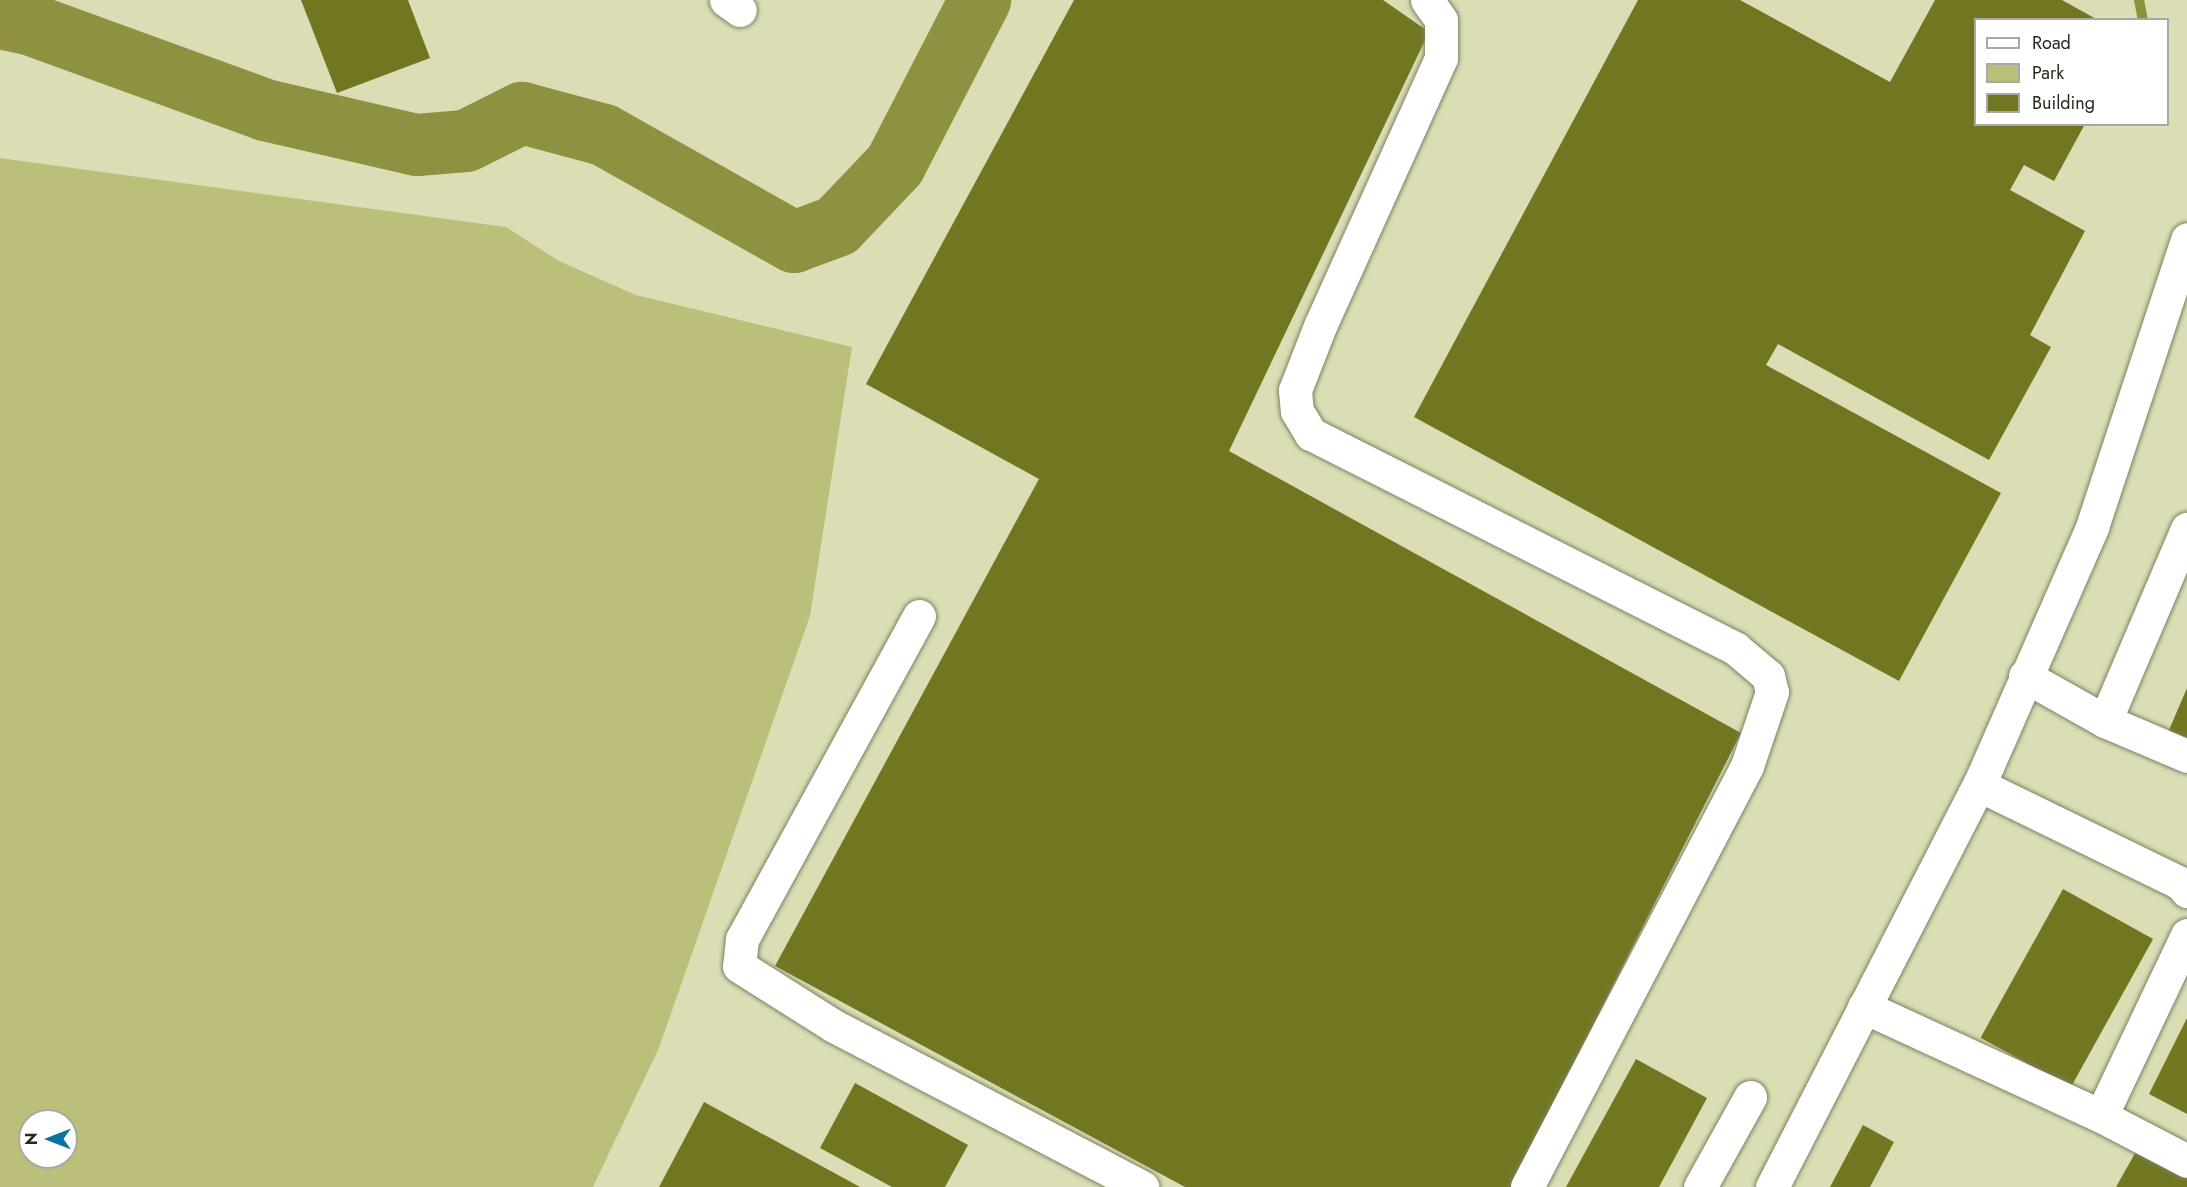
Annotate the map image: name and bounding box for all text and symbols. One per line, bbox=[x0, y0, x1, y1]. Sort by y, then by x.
legend bbox=[1974, 18, 2169, 126]
text: Road bbox=[2032, 30, 2071, 56]
text: Park bbox=[2032, 60, 2064, 86]
text: Building bbox=[2032, 90, 2095, 116]
north arrow bbox=[18, 1109, 78, 1169]
text: N bbox=[20, 1133, 43, 1145]

